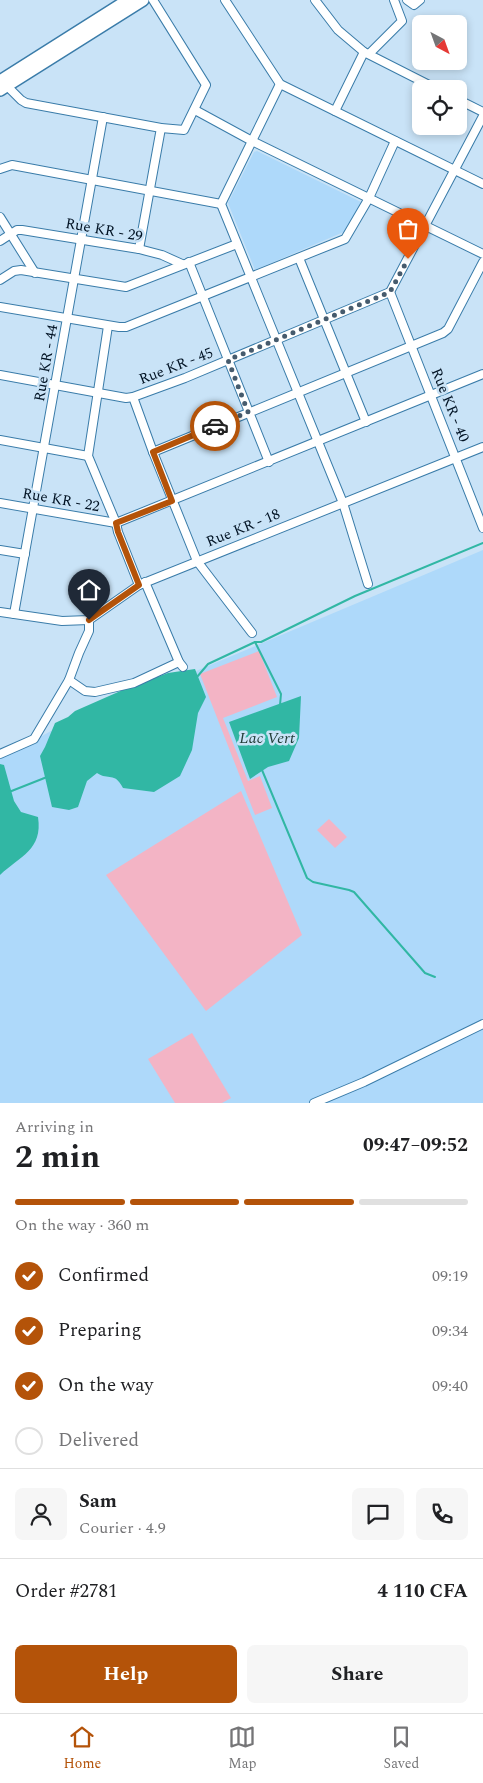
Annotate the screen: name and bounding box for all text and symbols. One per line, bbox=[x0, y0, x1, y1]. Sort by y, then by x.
north arrow bbox=[412, 15, 468, 70]
map controls bbox=[412, 15, 467, 135]
button: locate bbox=[412, 80, 467, 135]
pin bbox=[387, 208, 429, 259]
street label: Rue KR - 29 bbox=[64, 212, 144, 248]
icon: bag bbox=[394, 215, 422, 243]
street label: Rue KR - 44 bbox=[28, 322, 64, 403]
street label: Rue KR - 45 bbox=[135, 341, 217, 391]
street label: Rue KR - 40 bbox=[425, 364, 475, 446]
courier bbox=[190, 401, 240, 451]
icon: car bbox=[201, 412, 229, 440]
street label: Rue KR - 22 bbox=[21, 482, 101, 518]
street label: Rue KR - 18 bbox=[202, 503, 284, 553]
pin bbox=[68, 569, 110, 620]
icon: home bbox=[75, 576, 103, 604]
water label: Lac Vert bbox=[239, 726, 296, 750]
text: Arriving in bbox=[15, 1115, 94, 1139]
text: 09:47–09:52 bbox=[363, 1131, 468, 1160]
text: 2 min bbox=[15, 1133, 100, 1182]
text: On the way · 360 m bbox=[15, 1213, 149, 1237]
text: Confirmed bbox=[58, 1261, 149, 1290]
icon: check bbox=[15, 1262, 43, 1290]
text: 09:19 bbox=[432, 1264, 468, 1288]
text: Preparing bbox=[58, 1316, 142, 1345]
icon: check bbox=[15, 1317, 43, 1345]
text: 09:34 bbox=[432, 1319, 468, 1343]
text: On the way bbox=[58, 1371, 154, 1400]
icon: check bbox=[15, 1372, 43, 1400]
text: 09:40 bbox=[432, 1374, 468, 1398]
text: Delivered bbox=[58, 1426, 139, 1455]
text: Sam bbox=[79, 1487, 117, 1516]
button: person bbox=[15, 1488, 67, 1540]
button: chat bbox=[352, 1488, 404, 1540]
button: phone bbox=[416, 1488, 468, 1540]
text: Courier · 4.9 bbox=[79, 1516, 166, 1540]
text: Order #2781 bbox=[15, 1577, 118, 1606]
text: 4 110 CFA bbox=[377, 1577, 468, 1606]
button: Help bbox=[15, 1645, 237, 1703]
button: Share bbox=[247, 1645, 468, 1703]
tab: Home bbox=[64, 1723, 101, 1774]
tab: Map bbox=[228, 1723, 257, 1774]
tab: Saved bbox=[384, 1723, 419, 1774]

